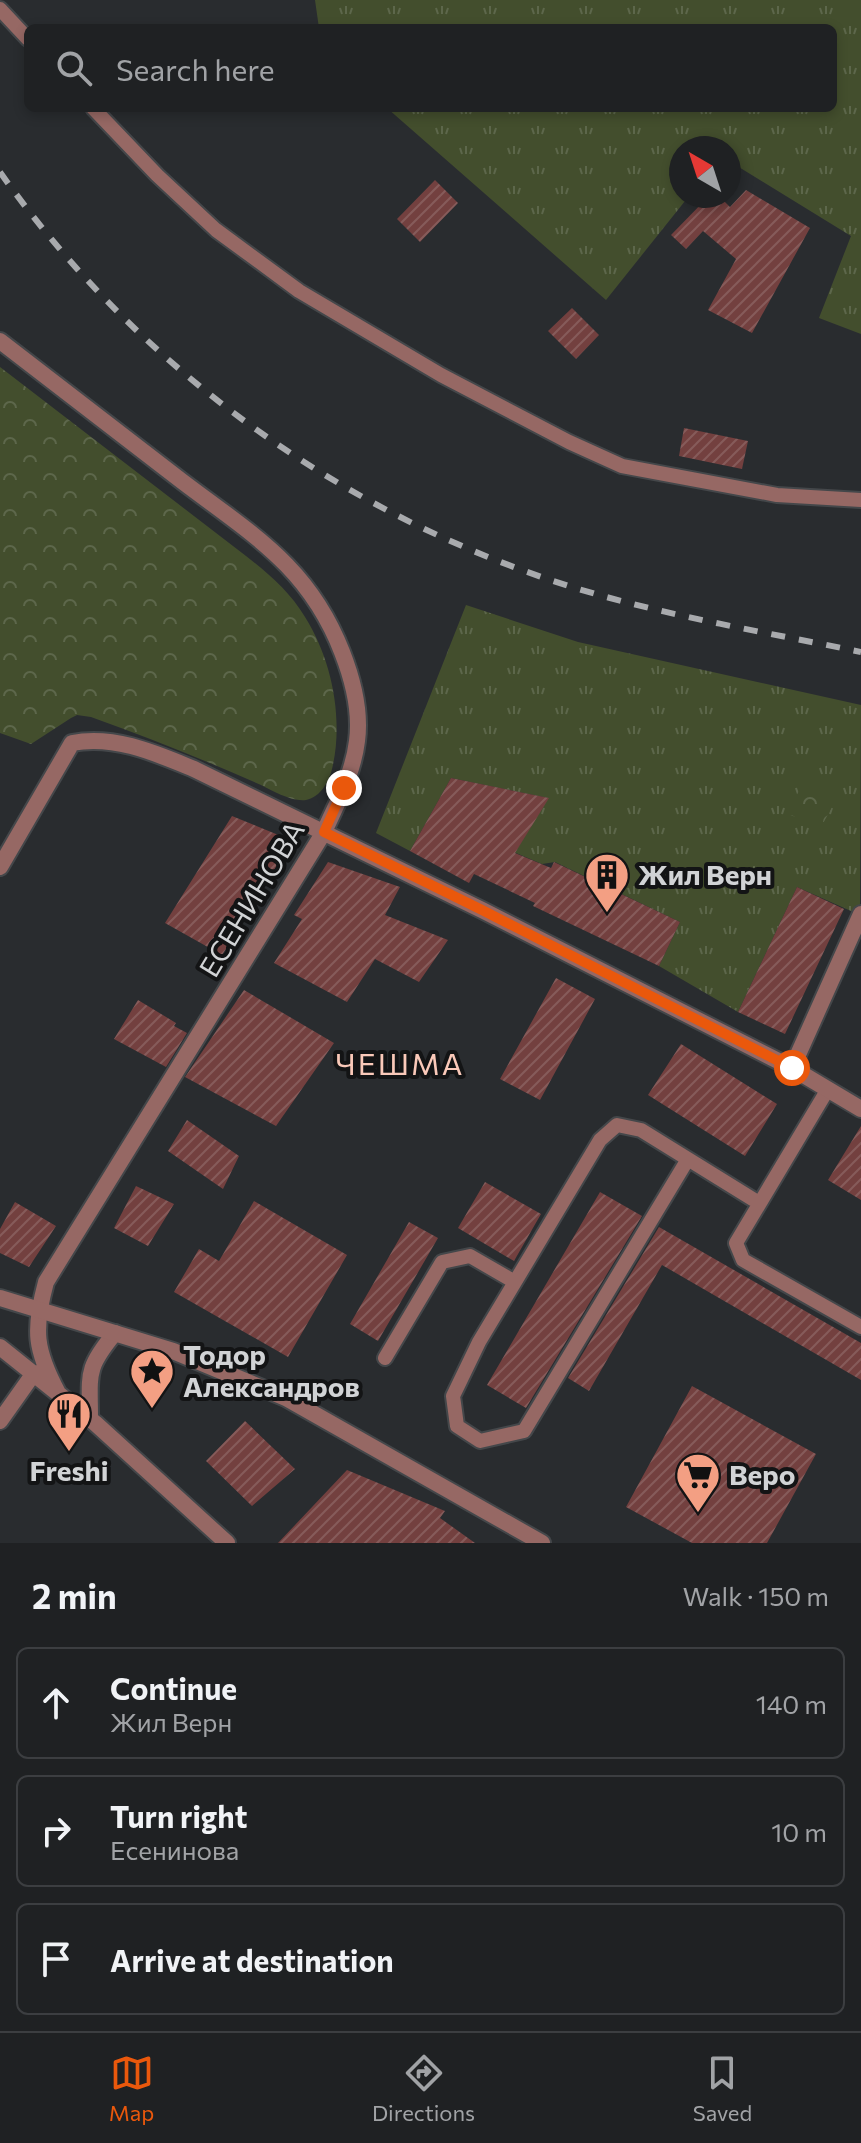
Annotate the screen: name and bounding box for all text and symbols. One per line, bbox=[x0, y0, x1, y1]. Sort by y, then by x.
search box bbox=[24, 24, 837, 112]
icon: search bbox=[52, 46, 96, 90]
text: Search here bbox=[116, 50, 275, 87]
north arrow bbox=[669, 136, 741, 208]
route end bbox=[326, 770, 362, 806]
street label: ЕСЕНИНОВА bbox=[191, 814, 311, 983]
building icon: Жил Верн bbox=[583, 851, 631, 914]
place label: Жил Верн bbox=[638, 857, 772, 891]
district label: ЧЕШМА bbox=[336, 1044, 464, 1081]
route start bbox=[774, 1050, 810, 1086]
place label: Тодор Александров bbox=[183, 1337, 360, 1403]
place icon: Тодор Александров bbox=[128, 1347, 176, 1410]
restaurant icon: Freshi bbox=[45, 1390, 93, 1453]
supermarket icon: Веро bbox=[674, 1451, 722, 1514]
place label: Freshi bbox=[30, 1453, 108, 1487]
place label: Веро bbox=[729, 1457, 796, 1491]
text: 2 min bbox=[32, 1574, 117, 1616]
text: Walk · 150 m bbox=[683, 1580, 829, 1611]
text: Continue bbox=[110, 1669, 237, 1706]
icon: ahead bbox=[34, 1681, 78, 1725]
text: 140 m bbox=[756, 1688, 827, 1719]
text: Жил Верн bbox=[110, 1706, 232, 1737]
text: Turn right bbox=[110, 1797, 247, 1834]
icon: right bbox=[34, 1809, 78, 1853]
text: 10 m bbox=[771, 1816, 827, 1847]
text: Есенинова bbox=[110, 1834, 239, 1865]
icon: arrive bbox=[34, 1937, 78, 1981]
text: Arrive at destination bbox=[110, 1941, 394, 1978]
tab: Map bbox=[109, 2051, 154, 2126]
tab: Directions bbox=[372, 2051, 475, 2126]
tab: Saved bbox=[693, 2051, 752, 2126]

